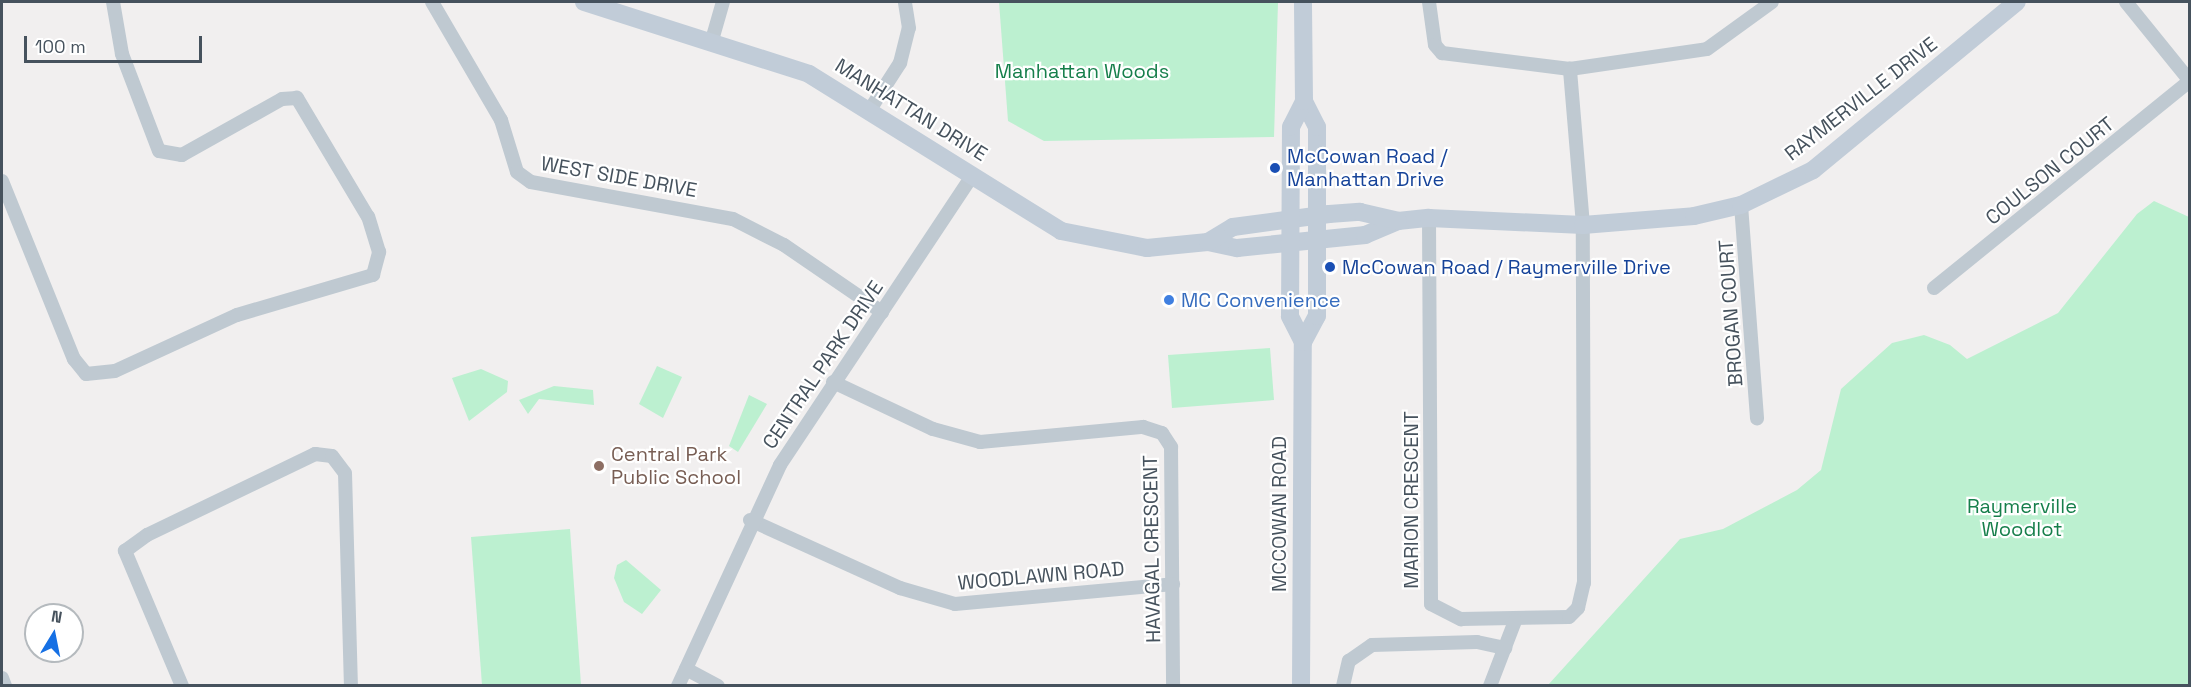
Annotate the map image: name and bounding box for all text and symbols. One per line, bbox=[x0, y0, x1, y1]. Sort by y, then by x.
scale bar bbox=[27, 24, 206, 62]
street label: RAYMERVILLE DRIVE bbox=[1780, 32, 1942, 166]
text: 100 m bbox=[35, 35, 86, 58]
street label: MANHATTAN DRIVE bbox=[831, 54, 991, 166]
park label: Manhattan Woods bbox=[995, 59, 1169, 83]
street label: COULSON COURT bbox=[1981, 112, 2119, 230]
place label: McCowan Road / Manhattan Drive bbox=[1287, 144, 1448, 191]
street label: WEST SIDE DRIVE bbox=[539, 151, 699, 203]
marker: McCowan Road / Manhattan Drive bbox=[1268, 161, 1282, 175]
street label: BROGAN COURT bbox=[1714, 239, 1748, 387]
place label: McCowan Road / Raymerville Drive bbox=[1342, 255, 1671, 279]
marker: McCowan Road / Raymerville Drive bbox=[1323, 260, 1337, 274]
street label: CENTRAL PARK DRIVE bbox=[758, 276, 888, 454]
place label: MC Convenience bbox=[1181, 288, 1341, 312]
marker: MC Convenience bbox=[1162, 293, 1176, 307]
street label: MARION CRESCENT bbox=[1399, 411, 1423, 589]
street label: MCCOWAN ROAD bbox=[1267, 436, 1291, 592]
place label: Central Park Public School bbox=[611, 442, 741, 489]
street label: HAVAGAL CRESCENT bbox=[1138, 455, 1166, 643]
marker: Central Park Public School bbox=[592, 459, 606, 473]
park label: Raymerville Woodlot bbox=[1967, 494, 2077, 541]
street label: WOODLAWN ROAD bbox=[957, 557, 1125, 595]
north arrow bbox=[24, 603, 84, 663]
text: N bbox=[50, 605, 64, 628]

